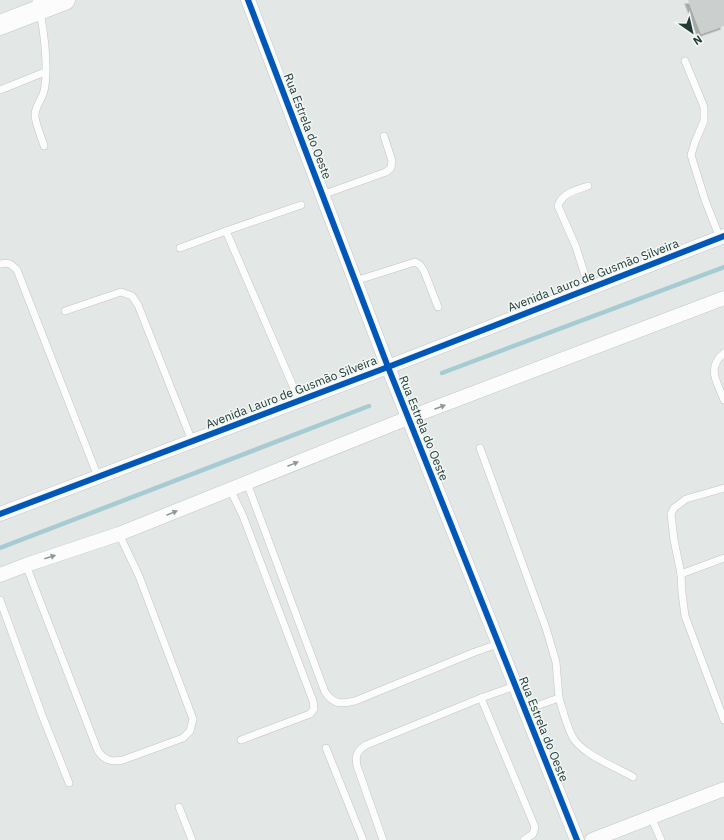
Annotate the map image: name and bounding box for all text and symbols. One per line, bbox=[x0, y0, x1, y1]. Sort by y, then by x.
north arrow bbox=[672, 12, 712, 52]
text: N bbox=[690, 32, 705, 48]
street label: Rua Estrela do Oeste bbox=[281, 71, 335, 181]
street label: Avenida Lauro de Gusmão Silveira bbox=[505, 235, 681, 315]
street label: Avenida Lauro de Gusmão Silveira bbox=[203, 352, 379, 432]
street label: Rua Estrela do Oeste bbox=[396, 373, 452, 483]
one-way arrow bbox=[434, 403, 446, 409]
one-way arrow bbox=[287, 461, 299, 467]
one-way arrow bbox=[167, 509, 179, 515]
one-way arrow bbox=[44, 554, 56, 560]
street label: Rua Estrela do Oeste bbox=[516, 674, 572, 784]

